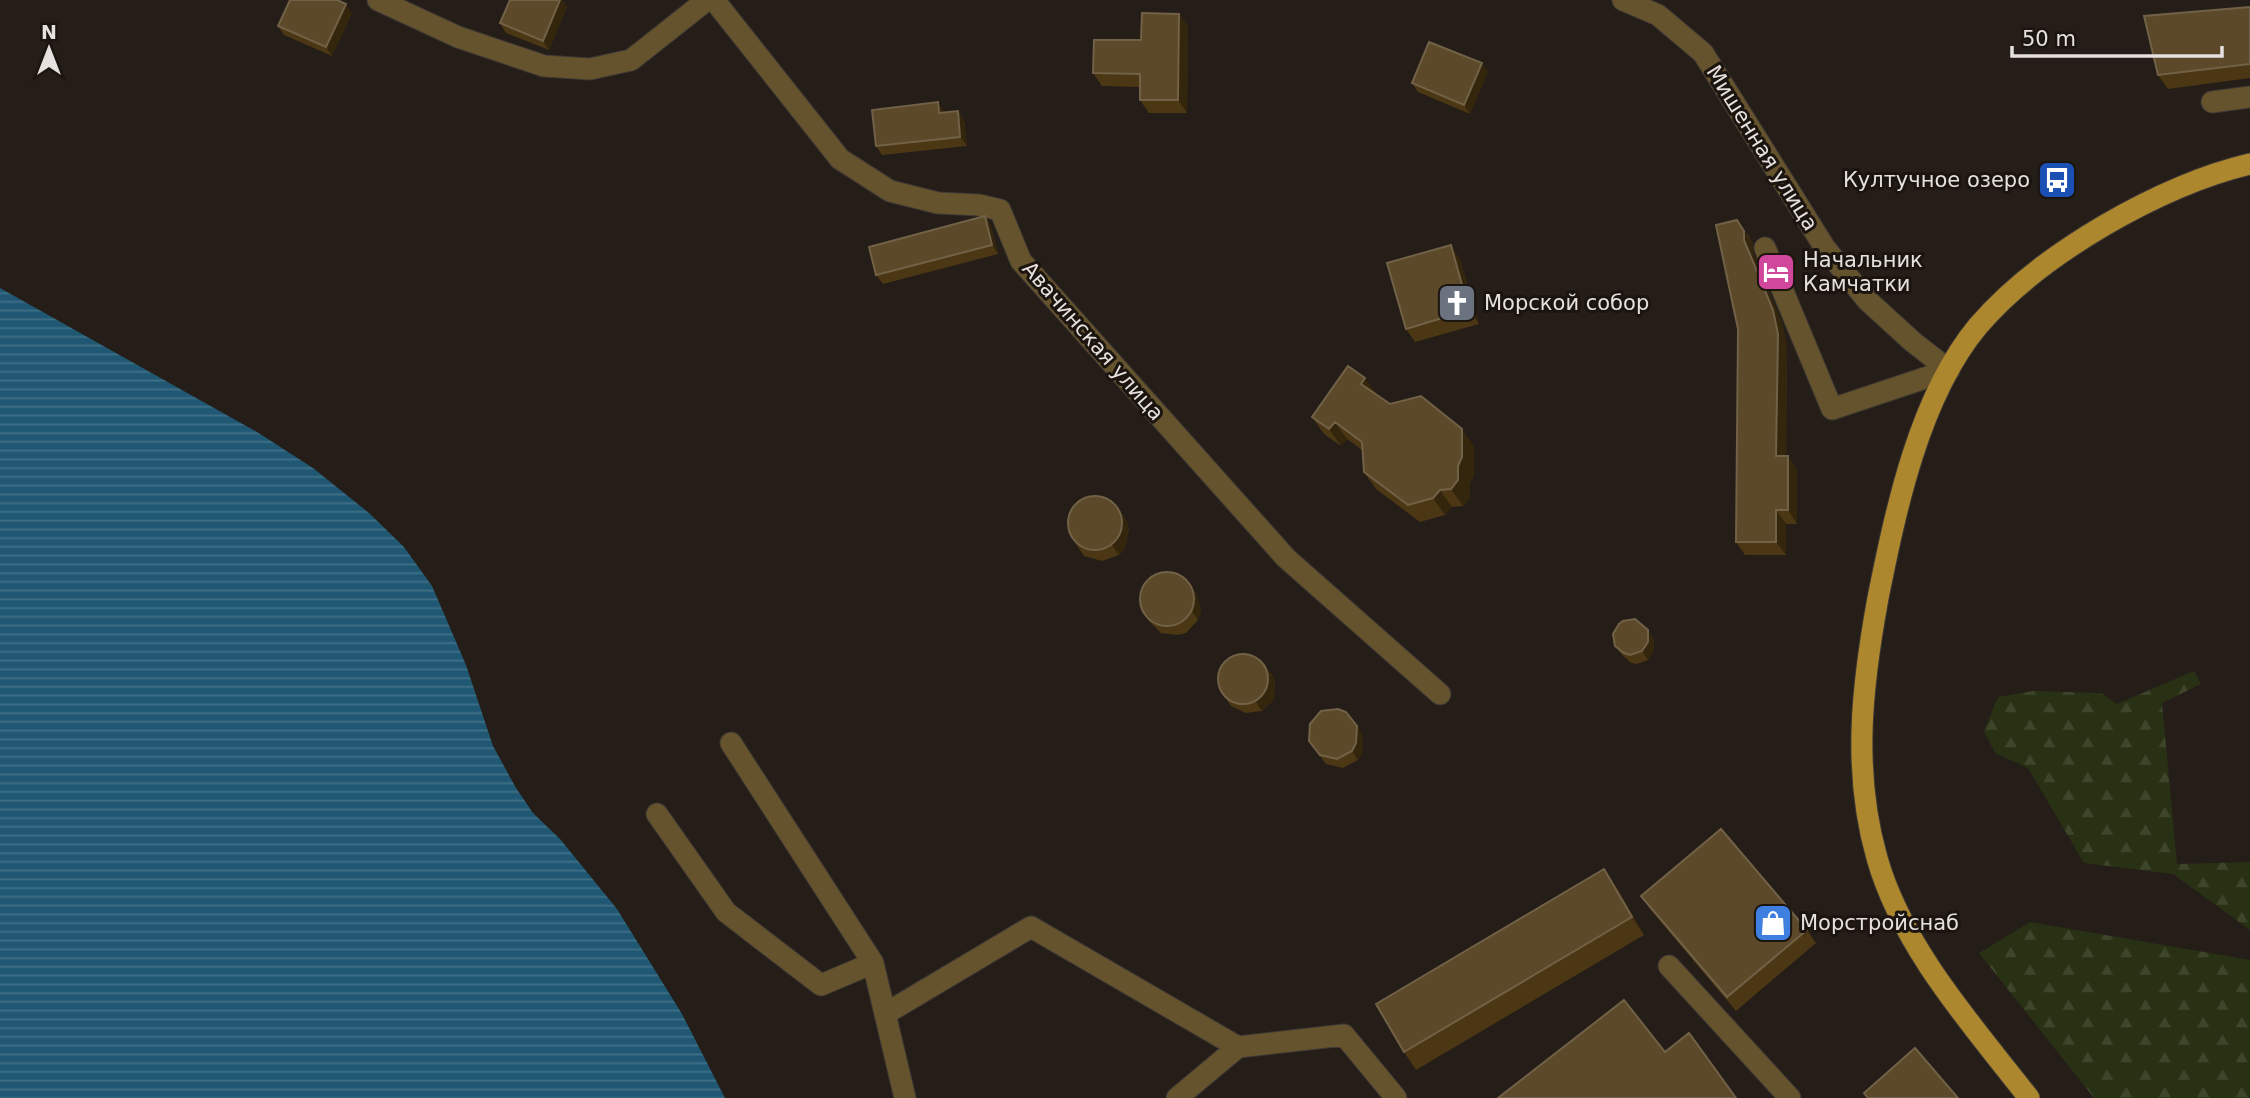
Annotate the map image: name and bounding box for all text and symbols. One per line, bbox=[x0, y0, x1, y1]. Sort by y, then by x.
north arrow bbox=[14, 14, 84, 84]
scale bar bbox=[2012, 14, 2222, 58]
text: N bbox=[41, 21, 57, 43]
text: 50 m bbox=[2022, 27, 2076, 51]
street label: Мишенная улица bbox=[1701, 61, 1823, 235]
bus stop icon: Култучное озеро bbox=[2036, 159, 2078, 201]
place label: Култучное озеро bbox=[1843, 168, 2030, 192]
place label: Начальник Камчатки bbox=[1803, 248, 1923, 296]
hotel icon: Начальник Камчатки bbox=[1755, 251, 1797, 293]
street label: Авачинская улица bbox=[1018, 257, 1168, 425]
church icon: Морской собор bbox=[1436, 282, 1478, 324]
place label: Морской собор bbox=[1484, 291, 1649, 315]
shop icon: Морстройснаб bbox=[1752, 902, 1794, 944]
place label: Морстройснаб bbox=[1800, 911, 1959, 935]

